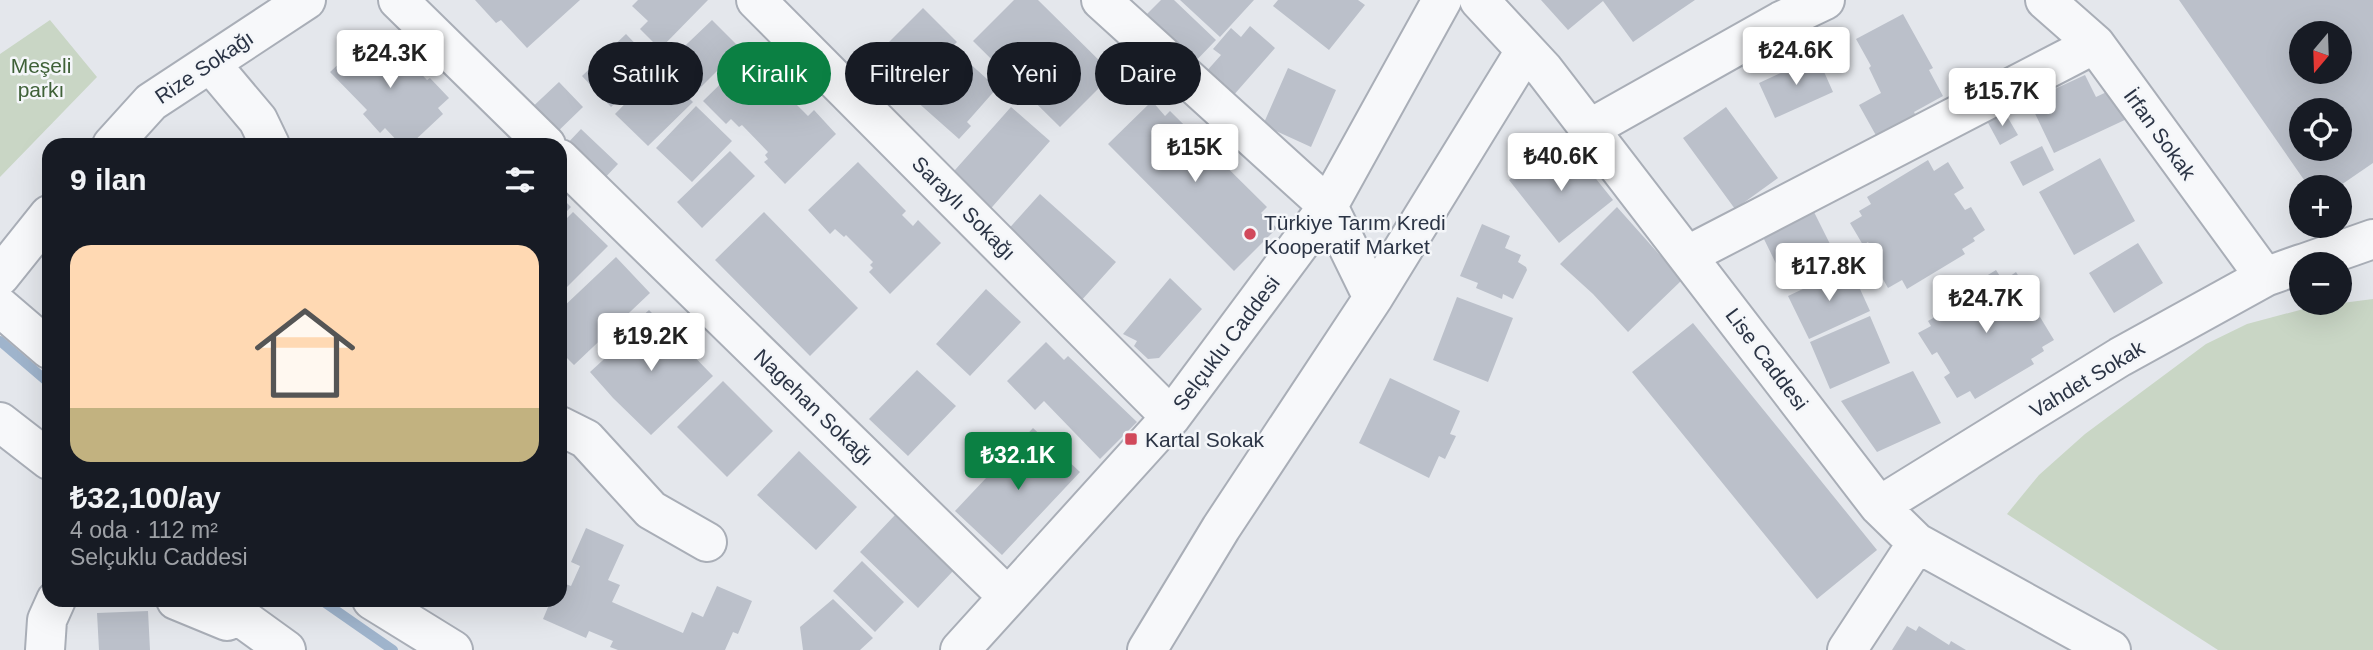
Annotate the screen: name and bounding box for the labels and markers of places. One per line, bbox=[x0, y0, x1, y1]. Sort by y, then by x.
pin: ₺24.6K bbox=[1739, 28, 1853, 87]
pin: ₺24.3K bbox=[333, 31, 447, 90]
pin: ₺15.7K bbox=[1945, 68, 2059, 128]
pin: ₺15K bbox=[1154, 124, 1236, 184]
pin: ₺40.6K bbox=[1504, 134, 1618, 193]
place label: Türkiye Tarım Kredi Kooperatif Market bbox=[1264, 211, 1446, 258]
marker: Türkiye Tarım Kredi Kooperatif Market bbox=[1242, 226, 1258, 242]
pin: ₺17.8K bbox=[1772, 244, 1886, 303]
pin: ₺24.7K bbox=[1929, 276, 2043, 335]
pin: ₺19.2K bbox=[594, 314, 708, 373]
place label: Kartal Sokak bbox=[1145, 428, 1265, 451]
marker: Kartal Sokak bbox=[1123, 431, 1139, 447]
pin: ₺32.1K bbox=[961, 433, 1075, 492]

